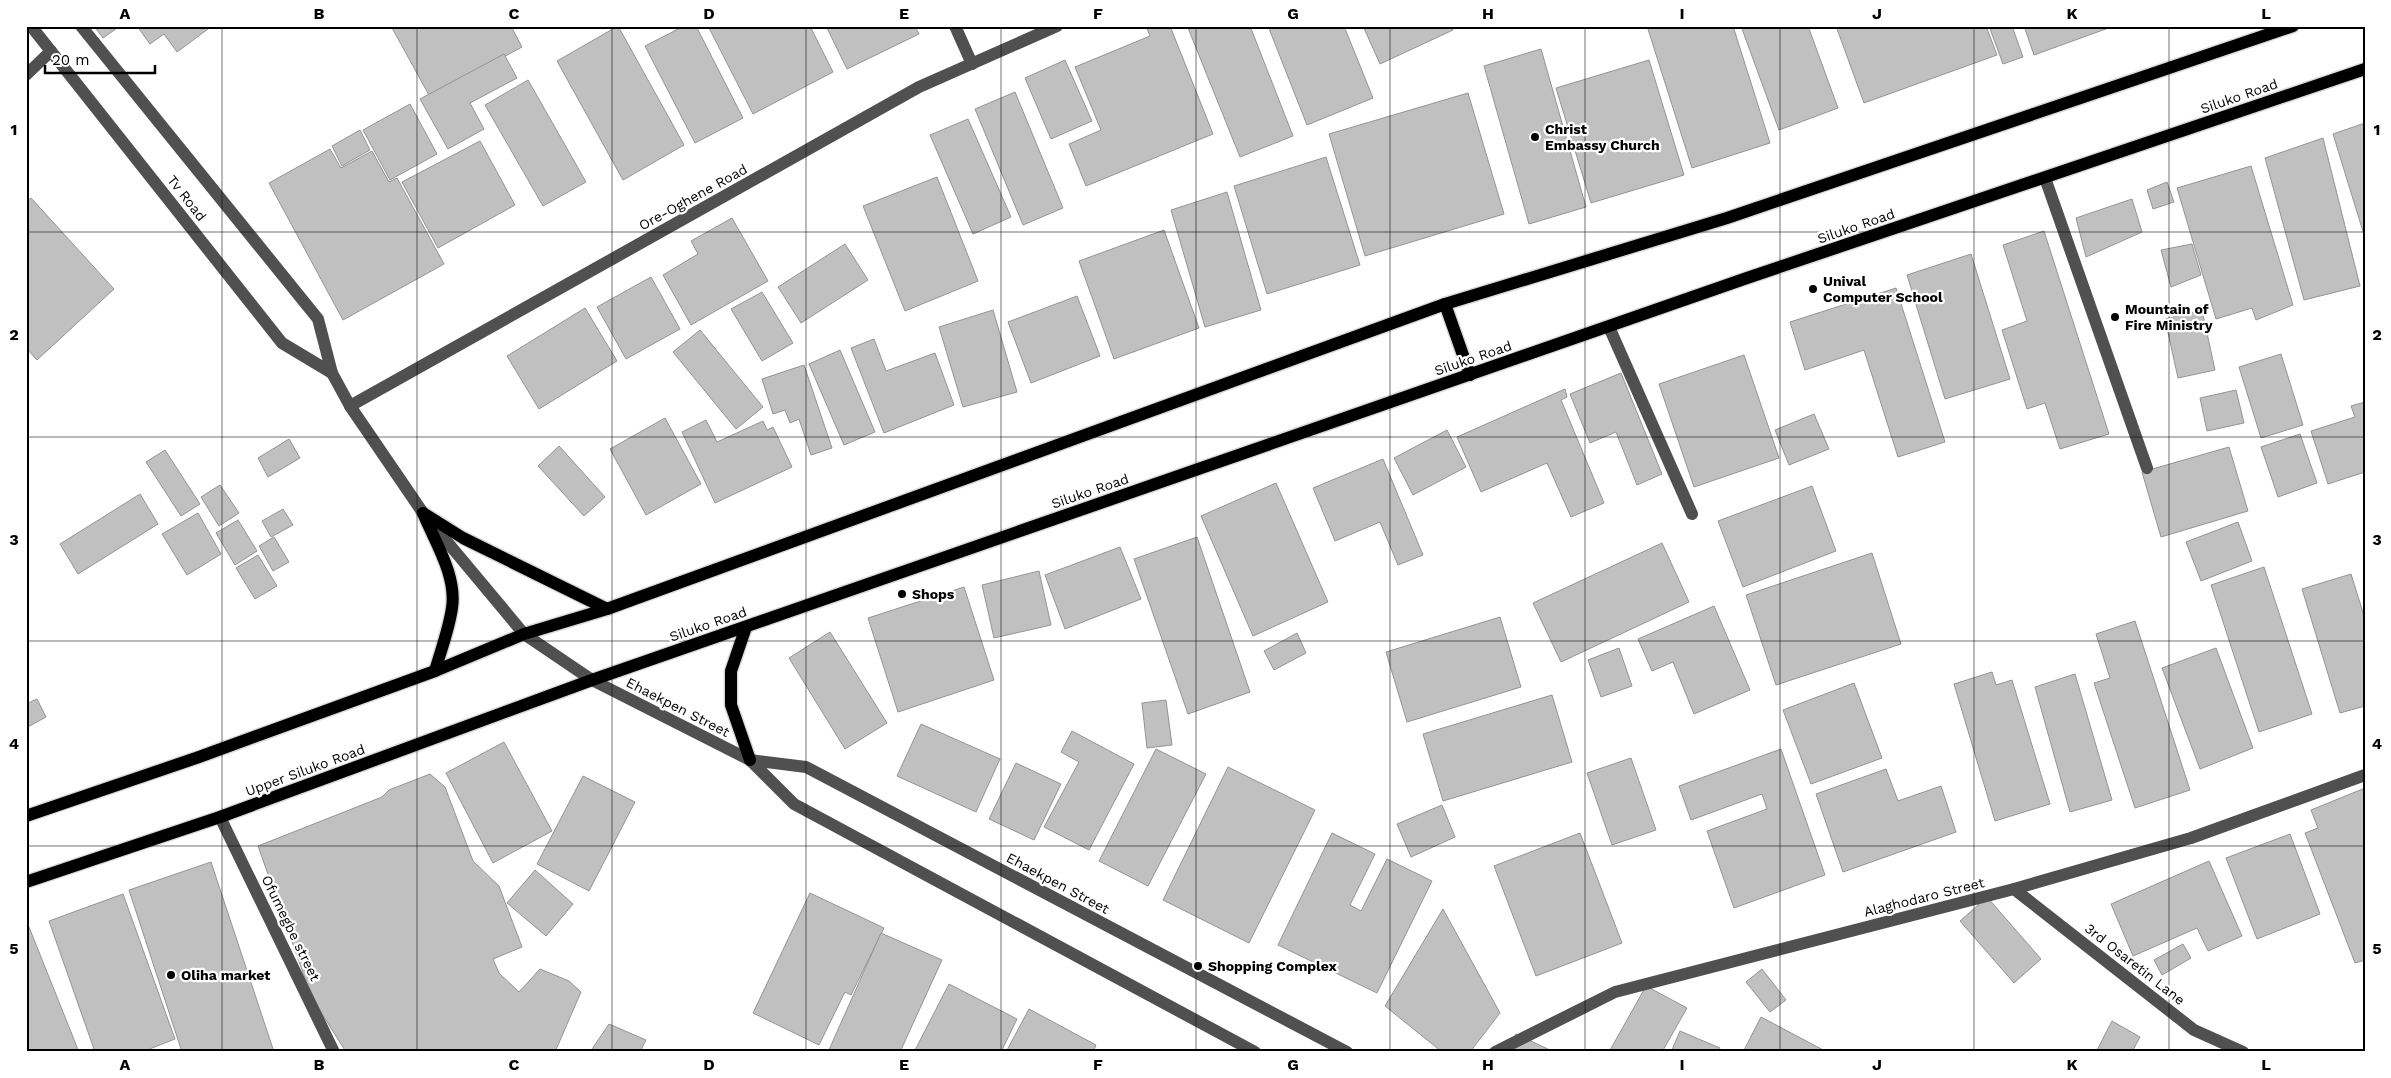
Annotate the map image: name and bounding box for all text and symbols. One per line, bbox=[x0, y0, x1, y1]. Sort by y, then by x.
text: A bbox=[120, 4, 131, 23]
text: B bbox=[314, 4, 325, 23]
text: C bbox=[509, 4, 520, 23]
text: D bbox=[703, 4, 715, 23]
text: E bbox=[899, 4, 909, 23]
text: F bbox=[1093, 4, 1103, 23]
text: G bbox=[1287, 4, 1299, 23]
text: H bbox=[1482, 4, 1494, 23]
text: I bbox=[1679, 4, 1685, 23]
text: J bbox=[1872, 4, 1882, 23]
text: K bbox=[2066, 4, 2078, 23]
text: L bbox=[2261, 4, 2271, 23]
scale bar bbox=[45, 42, 155, 74]
text: 20 m bbox=[52, 51, 90, 69]
street label: Siluko Road bbox=[2198, 75, 2280, 117]
text: 1 bbox=[11, 120, 17, 139]
text: 1 bbox=[2374, 120, 2380, 139]
place label: Christ Embassy Church bbox=[1545, 121, 1660, 153]
marker: Christ Embassy Church bbox=[1529, 131, 1541, 143]
street label: Ore-Oghene Road bbox=[636, 161, 750, 233]
street label: Tv Road bbox=[164, 172, 210, 224]
street label: Siluko Road bbox=[1815, 205, 1897, 247]
place label: Unival Computer School bbox=[1823, 273, 1943, 305]
marker: Unival Computer School bbox=[1807, 283, 1819, 295]
place label: Mountain of Fire Ministry bbox=[2125, 301, 2213, 333]
marker: Mountain of Fire Ministry bbox=[2109, 311, 2121, 323]
text: 2 bbox=[9, 325, 19, 344]
text: 2 bbox=[2372, 325, 2382, 344]
street label: Siluko Road bbox=[1432, 337, 1514, 379]
street label: Siluko Road bbox=[1049, 470, 1131, 512]
text: 3 bbox=[9, 530, 19, 549]
text: 3 bbox=[2372, 530, 2382, 549]
place label: Shops bbox=[912, 586, 955, 602]
marker: Shops bbox=[896, 588, 908, 600]
street label: Siluko Road bbox=[667, 603, 749, 645]
street label: Ehaekpen Street bbox=[624, 674, 733, 740]
text: 4 bbox=[9, 734, 19, 753]
text: 4 bbox=[2372, 734, 2382, 753]
street label: Upper Siluko Road bbox=[243, 741, 367, 799]
street label: Ehaekpen Street bbox=[1004, 849, 1112, 917]
street label: Ofumegbe street bbox=[258, 873, 324, 984]
street label: Alaghodaro Street bbox=[1862, 874, 1986, 920]
street label: 3rd Osaretin Lane bbox=[2082, 920, 2188, 1008]
text: 5 bbox=[9, 939, 19, 958]
text: 5 bbox=[2372, 939, 2382, 958]
place label: Shopping Complex bbox=[1208, 958, 1337, 974]
marker: Shopping Complex bbox=[1192, 960, 1204, 972]
place label: Oliha market bbox=[181, 967, 270, 983]
marker: Oliha market bbox=[165, 969, 177, 981]
text: A bbox=[120, 1055, 131, 1074]
text: B bbox=[314, 1055, 325, 1074]
text: C bbox=[509, 1055, 520, 1074]
text: D bbox=[703, 1055, 715, 1074]
text: E bbox=[899, 1055, 909, 1074]
text: F bbox=[1093, 1055, 1103, 1074]
text: G bbox=[1287, 1055, 1299, 1074]
text: H bbox=[1482, 1055, 1494, 1074]
text: I bbox=[1679, 1055, 1685, 1074]
text: J bbox=[1872, 1055, 1882, 1074]
text: K bbox=[2066, 1055, 2078, 1074]
text: L bbox=[2261, 1055, 2271, 1074]

